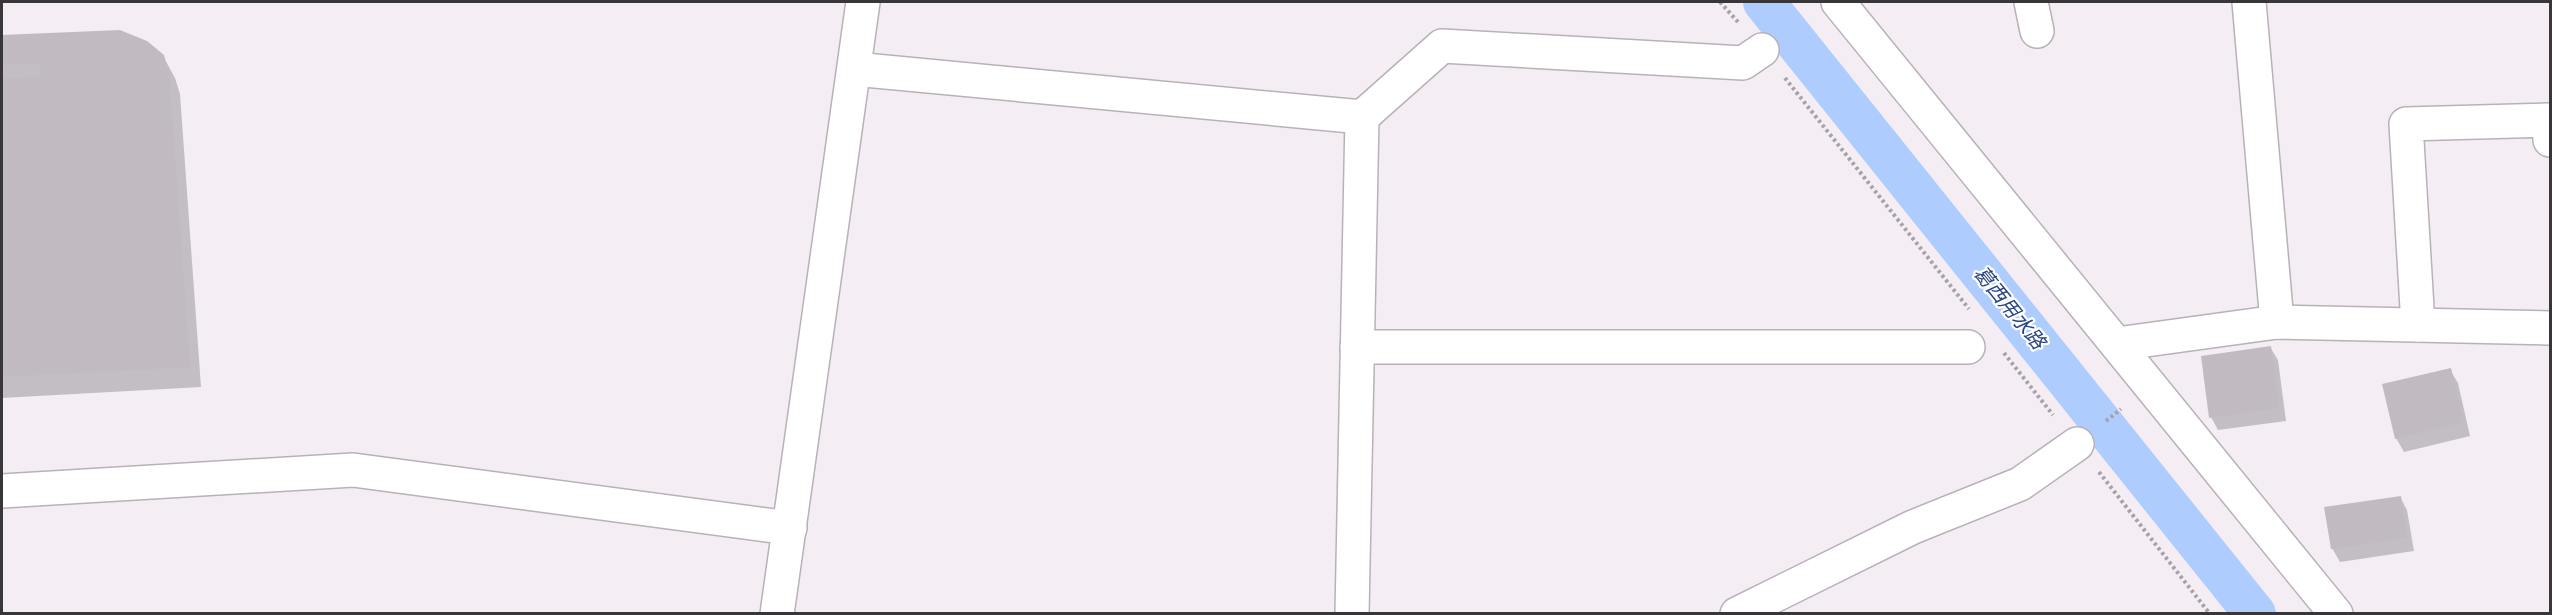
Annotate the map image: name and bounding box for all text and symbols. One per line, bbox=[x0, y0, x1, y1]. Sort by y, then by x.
water label: 葛西用水路 bbox=[1970, 262, 2050, 355]

